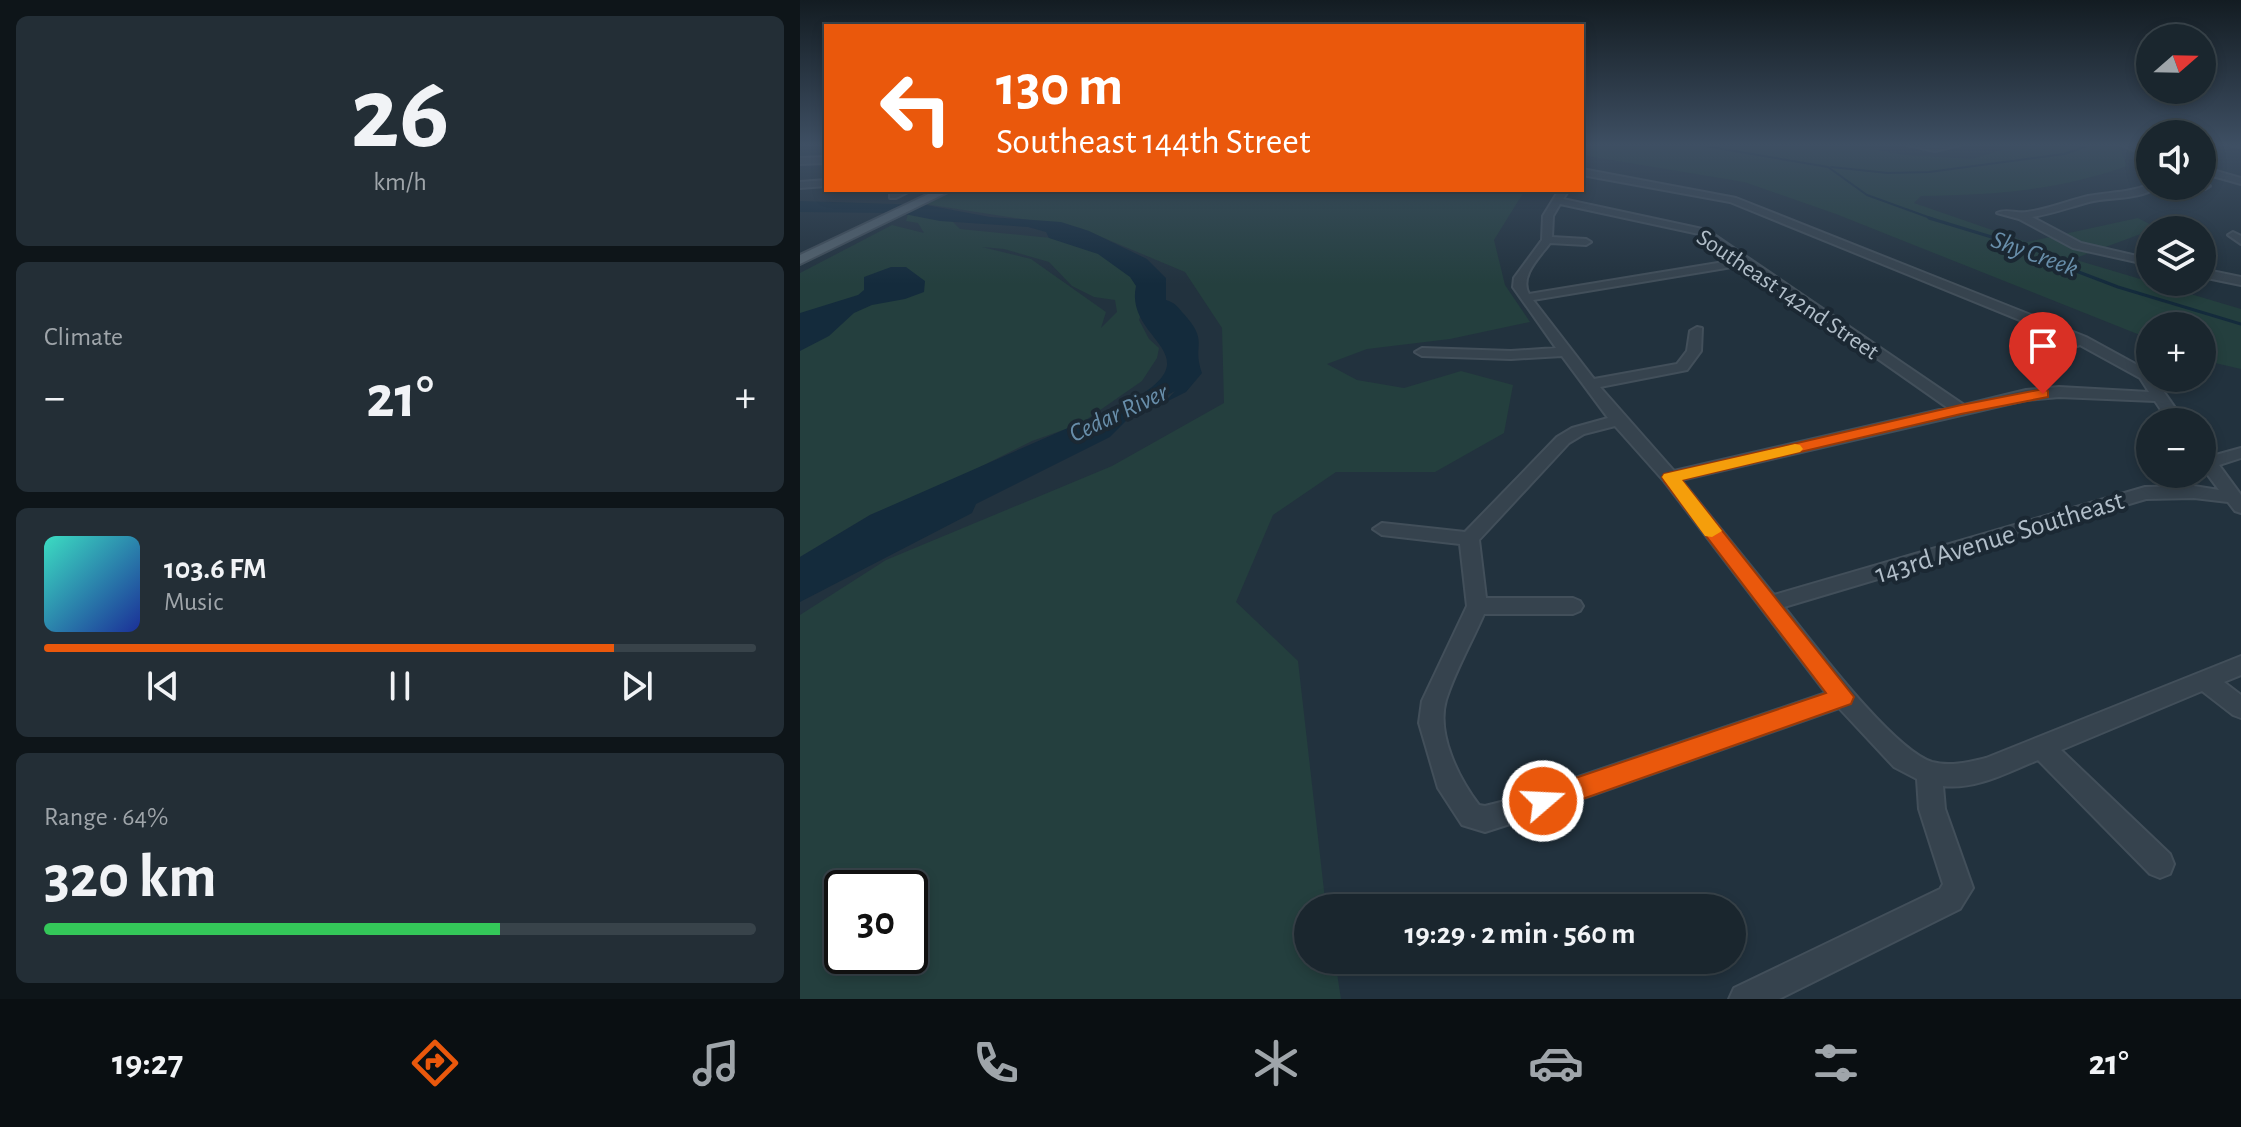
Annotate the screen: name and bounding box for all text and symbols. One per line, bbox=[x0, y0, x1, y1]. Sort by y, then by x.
north arrow bbox=[2136, 24, 2216, 104]
map controls bbox=[2136, 24, 2216, 488]
icon: left bbox=[864, 56, 968, 160]
text: 130 m bbox=[996, 59, 1123, 115]
text: 26 bbox=[350, 63, 450, 167]
button: sound bbox=[2136, 120, 2216, 200]
text: Southeast 144th Street bbox=[996, 124, 1310, 160]
text: km/h bbox=[373, 169, 427, 195]
button: layers bbox=[2136, 216, 2216, 296]
street label: Southeast 142nd Street bbox=[1692, 225, 1883, 365]
water label: Shy Creek bbox=[1988, 226, 2082, 282]
pin bbox=[2009, 312, 2077, 394]
button: + bbox=[2136, 312, 2216, 392]
text: Climate bbox=[44, 324, 123, 350]
icon: arrive bbox=[2021, 324, 2065, 368]
text: 21° bbox=[366, 368, 434, 428]
text: − bbox=[44, 376, 65, 420]
text: + bbox=[735, 376, 756, 420]
water label: Cedar River bbox=[1065, 378, 1173, 447]
button: − bbox=[2136, 408, 2216, 488]
street label: 143rd Avenue Southeast bbox=[1872, 487, 2127, 589]
text: 103.6 FM bbox=[164, 554, 267, 584]
text: Music bbox=[164, 589, 223, 615]
icon: previous bbox=[141, 664, 185, 708]
icon: pause bbox=[378, 664, 422, 708]
icon: next bbox=[615, 664, 659, 708]
position arrow bbox=[1501, 759, 1585, 843]
text: Range · 64% bbox=[44, 804, 168, 830]
text: 320 km bbox=[44, 848, 217, 908]
speed limit sign: 30 bbox=[824, 870, 928, 974]
text: 19:29 · 2 min · 560 m bbox=[1404, 919, 1636, 949]
icon: directions bbox=[407, 1035, 463, 1091]
icon: music bbox=[688, 1035, 744, 1091]
icon: phone bbox=[968, 1035, 1024, 1091]
icon: climate bbox=[1248, 1035, 1304, 1091]
icon: car bbox=[1528, 1035, 1584, 1091]
icon: filters bbox=[1808, 1035, 1864, 1091]
text: 19:27 bbox=[112, 1045, 183, 1081]
text: 21° bbox=[2088, 1045, 2129, 1081]

